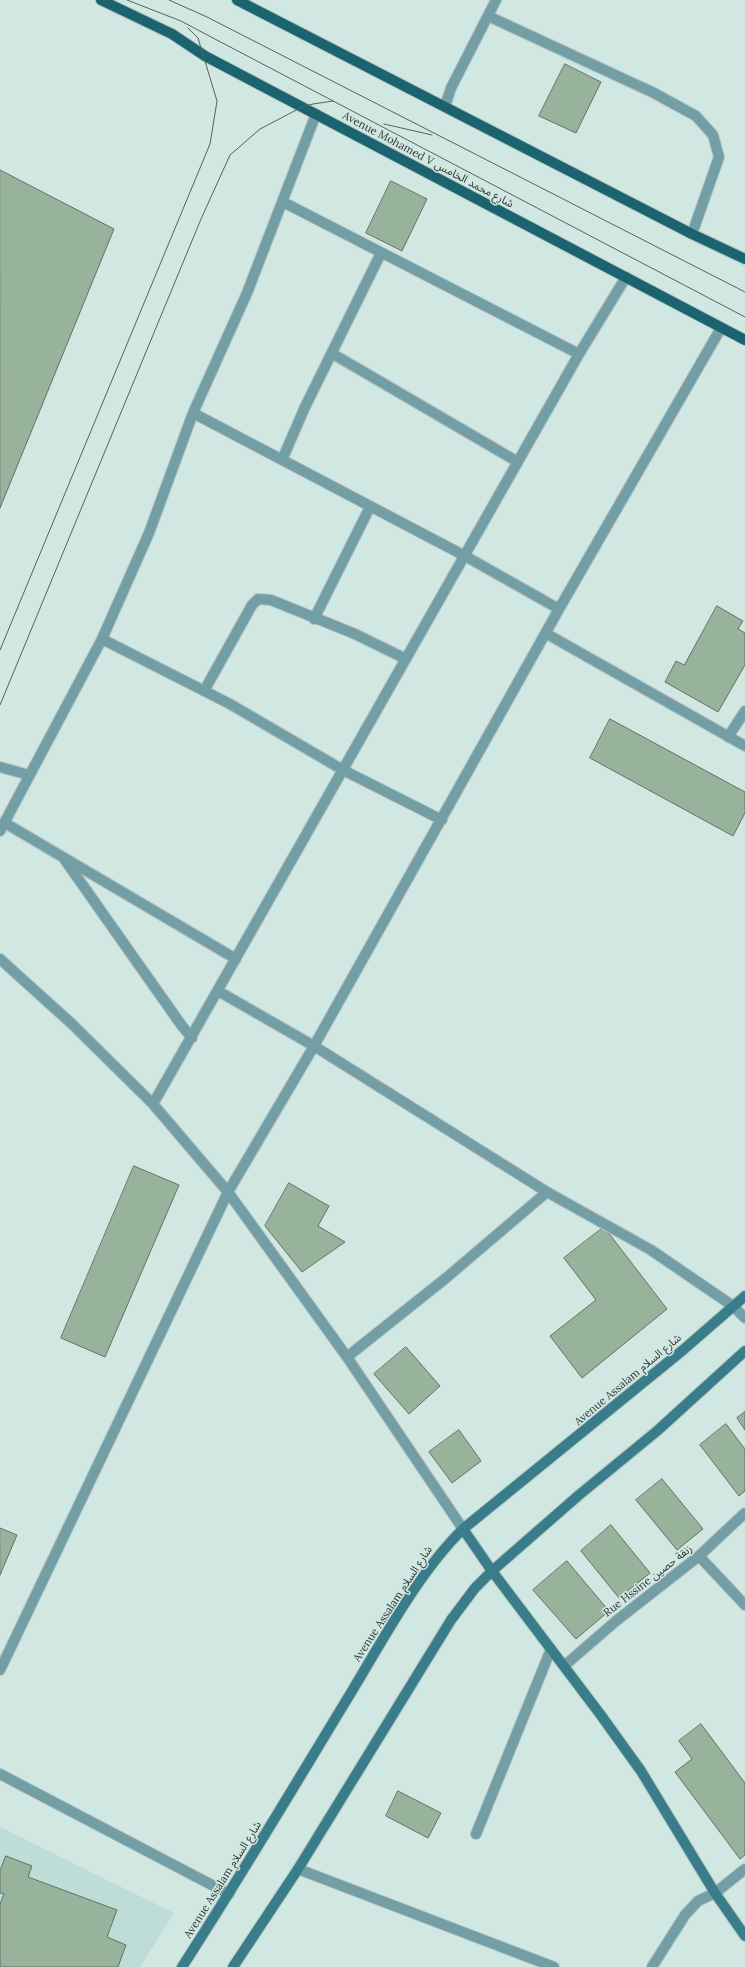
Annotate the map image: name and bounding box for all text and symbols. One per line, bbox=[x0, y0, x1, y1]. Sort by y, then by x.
street label: Avenue Mohamed V شارع محمد الخامس bbox=[340, 109, 516, 211]
street label: Avenue Assalam شارع السلام bbox=[572, 1331, 684, 1429]
street label: Rue Hssine زنقة حصين bbox=[601, 1542, 695, 1620]
street label: Avenue Assalam شارع السلام bbox=[351, 1544, 435, 1664]
street label: Avenue Assalam شارع السلام bbox=[182, 1819, 264, 1941]

